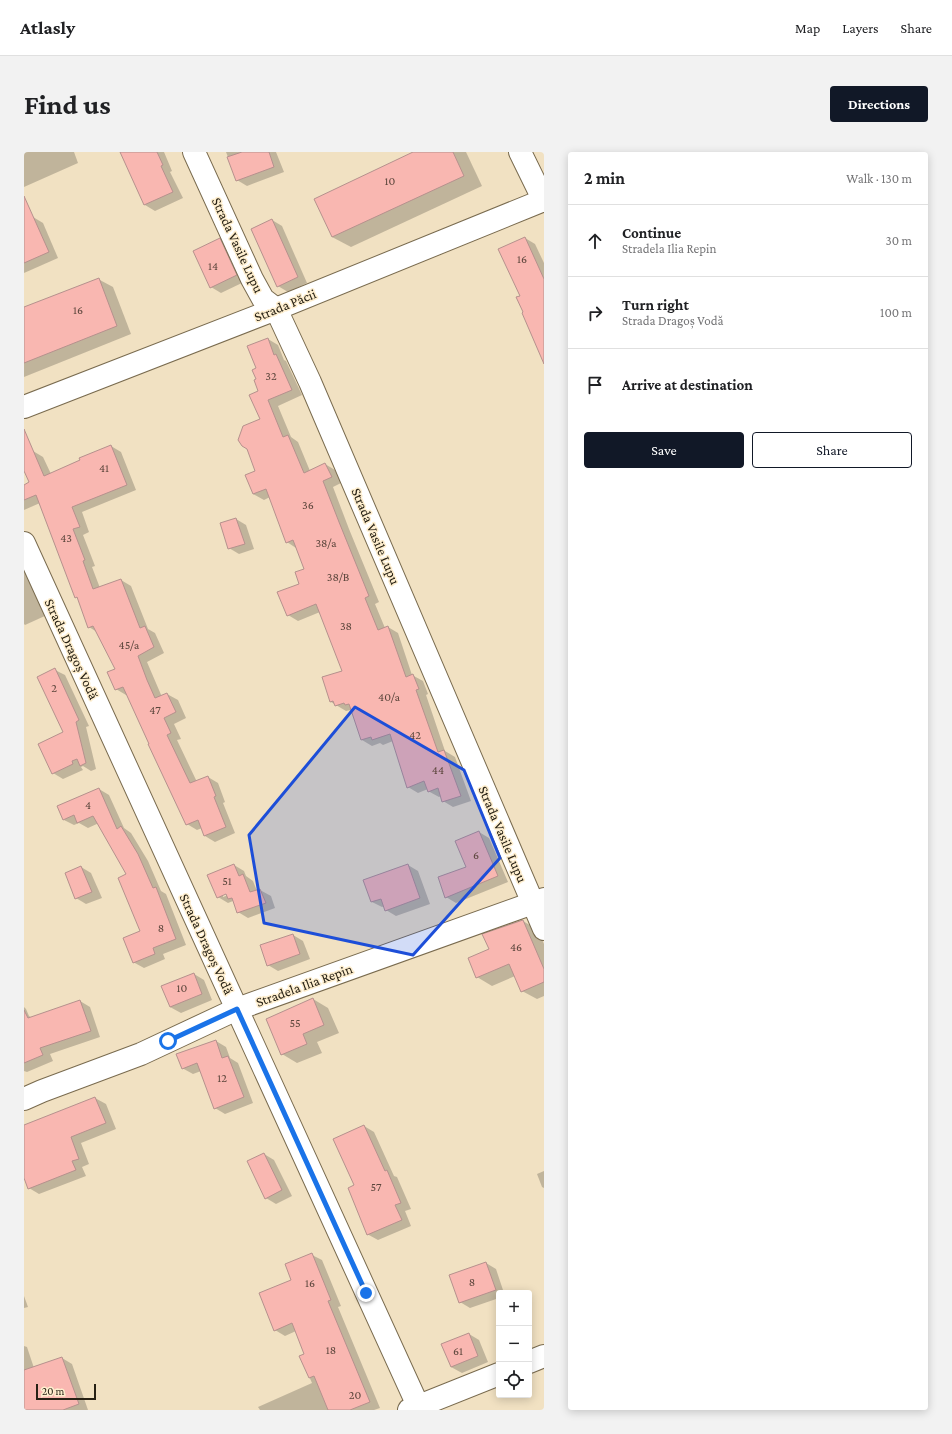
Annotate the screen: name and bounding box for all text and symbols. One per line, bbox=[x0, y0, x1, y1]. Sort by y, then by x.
text: Atlasly bbox=[20, 17, 75, 38]
text: Map bbox=[795, 20, 820, 36]
text: Layers bbox=[842, 20, 879, 36]
text: Share bbox=[901, 20, 932, 36]
button: Directions bbox=[830, 86, 928, 122]
text: Find us bbox=[24, 89, 111, 120]
text: 2 min bbox=[584, 169, 625, 188]
text: Walk · 130 m bbox=[846, 171, 912, 186]
house number: 10 bbox=[385, 174, 396, 188]
street label: Strada Vasile Lupu bbox=[209, 195, 267, 296]
text: Continue bbox=[622, 225, 681, 241]
icon: ahead bbox=[584, 230, 606, 252]
text: 30 m bbox=[886, 233, 912, 248]
text: Stradela Ilia Repin bbox=[622, 241, 716, 256]
house number: 16 bbox=[517, 252, 527, 266]
house number: 14 bbox=[208, 259, 218, 273]
street label: Strada Păcii bbox=[252, 285, 319, 325]
text: Turn right bbox=[622, 297, 689, 313]
icon: right bbox=[584, 302, 606, 324]
house number: 16 bbox=[73, 303, 83, 317]
text: 100 m bbox=[880, 305, 912, 320]
text: Strada Dragoș Vodă bbox=[622, 313, 724, 328]
house number: 32 bbox=[265, 369, 277, 383]
icon: arrive bbox=[584, 374, 606, 396]
text: Arrive at destination bbox=[622, 377, 753, 393]
button: Save bbox=[584, 432, 744, 468]
button: Share bbox=[752, 432, 912, 468]
house number: 41 bbox=[99, 461, 109, 475]
street label: Strada Vasile Lupu bbox=[348, 485, 404, 587]
house number: 36 bbox=[302, 498, 314, 512]
house number: 43 bbox=[60, 531, 72, 545]
house number: 38/a bbox=[315, 536, 337, 550]
house number: 38/B bbox=[327, 570, 350, 584]
street label: Strada Dragoș Vodă bbox=[41, 596, 103, 703]
house number: 38 bbox=[340, 619, 352, 633]
house number: 45/a bbox=[119, 638, 140, 652]
house number: 2 bbox=[51, 681, 57, 695]
house number: 40/a bbox=[378, 690, 400, 704]
house number: 47 bbox=[149, 703, 161, 717]
house number: 42 bbox=[409, 728, 421, 742]
house number: 44 bbox=[432, 763, 444, 777]
street label: Strada Vasile Lupu bbox=[475, 783, 531, 885]
house number: 4 bbox=[85, 798, 91, 812]
house number: 6 bbox=[473, 848, 479, 862]
house number: 51 bbox=[222, 874, 232, 888]
street label: Strada Dragoș Vodă bbox=[176, 891, 238, 998]
house number: 8 bbox=[158, 921, 164, 935]
house number: 46 bbox=[510, 940, 522, 954]
street label: Stradela Ilia Repin bbox=[254, 960, 355, 1010]
house number: 10 bbox=[177, 981, 188, 995]
house number: 55 bbox=[289, 1016, 301, 1030]
route start bbox=[159, 1032, 177, 1050]
house number: 12 bbox=[217, 1071, 227, 1085]
house number: 57 bbox=[371, 1180, 382, 1194]
house number: 8 bbox=[469, 1275, 475, 1289]
house number: 16 bbox=[305, 1276, 315, 1290]
route end bbox=[357, 1284, 375, 1302]
map controls bbox=[496, 1290, 532, 1398]
button: + bbox=[496, 1290, 532, 1326]
button: − bbox=[496, 1326, 532, 1362]
house number: 18 bbox=[326, 1343, 336, 1357]
house number: 61 bbox=[453, 1344, 463, 1358]
button: locate bbox=[496, 1362, 532, 1398]
scale bar bbox=[36, 1382, 96, 1401]
text: 20 m bbox=[42, 1385, 64, 1397]
house number: 20 bbox=[349, 1388, 361, 1402]

